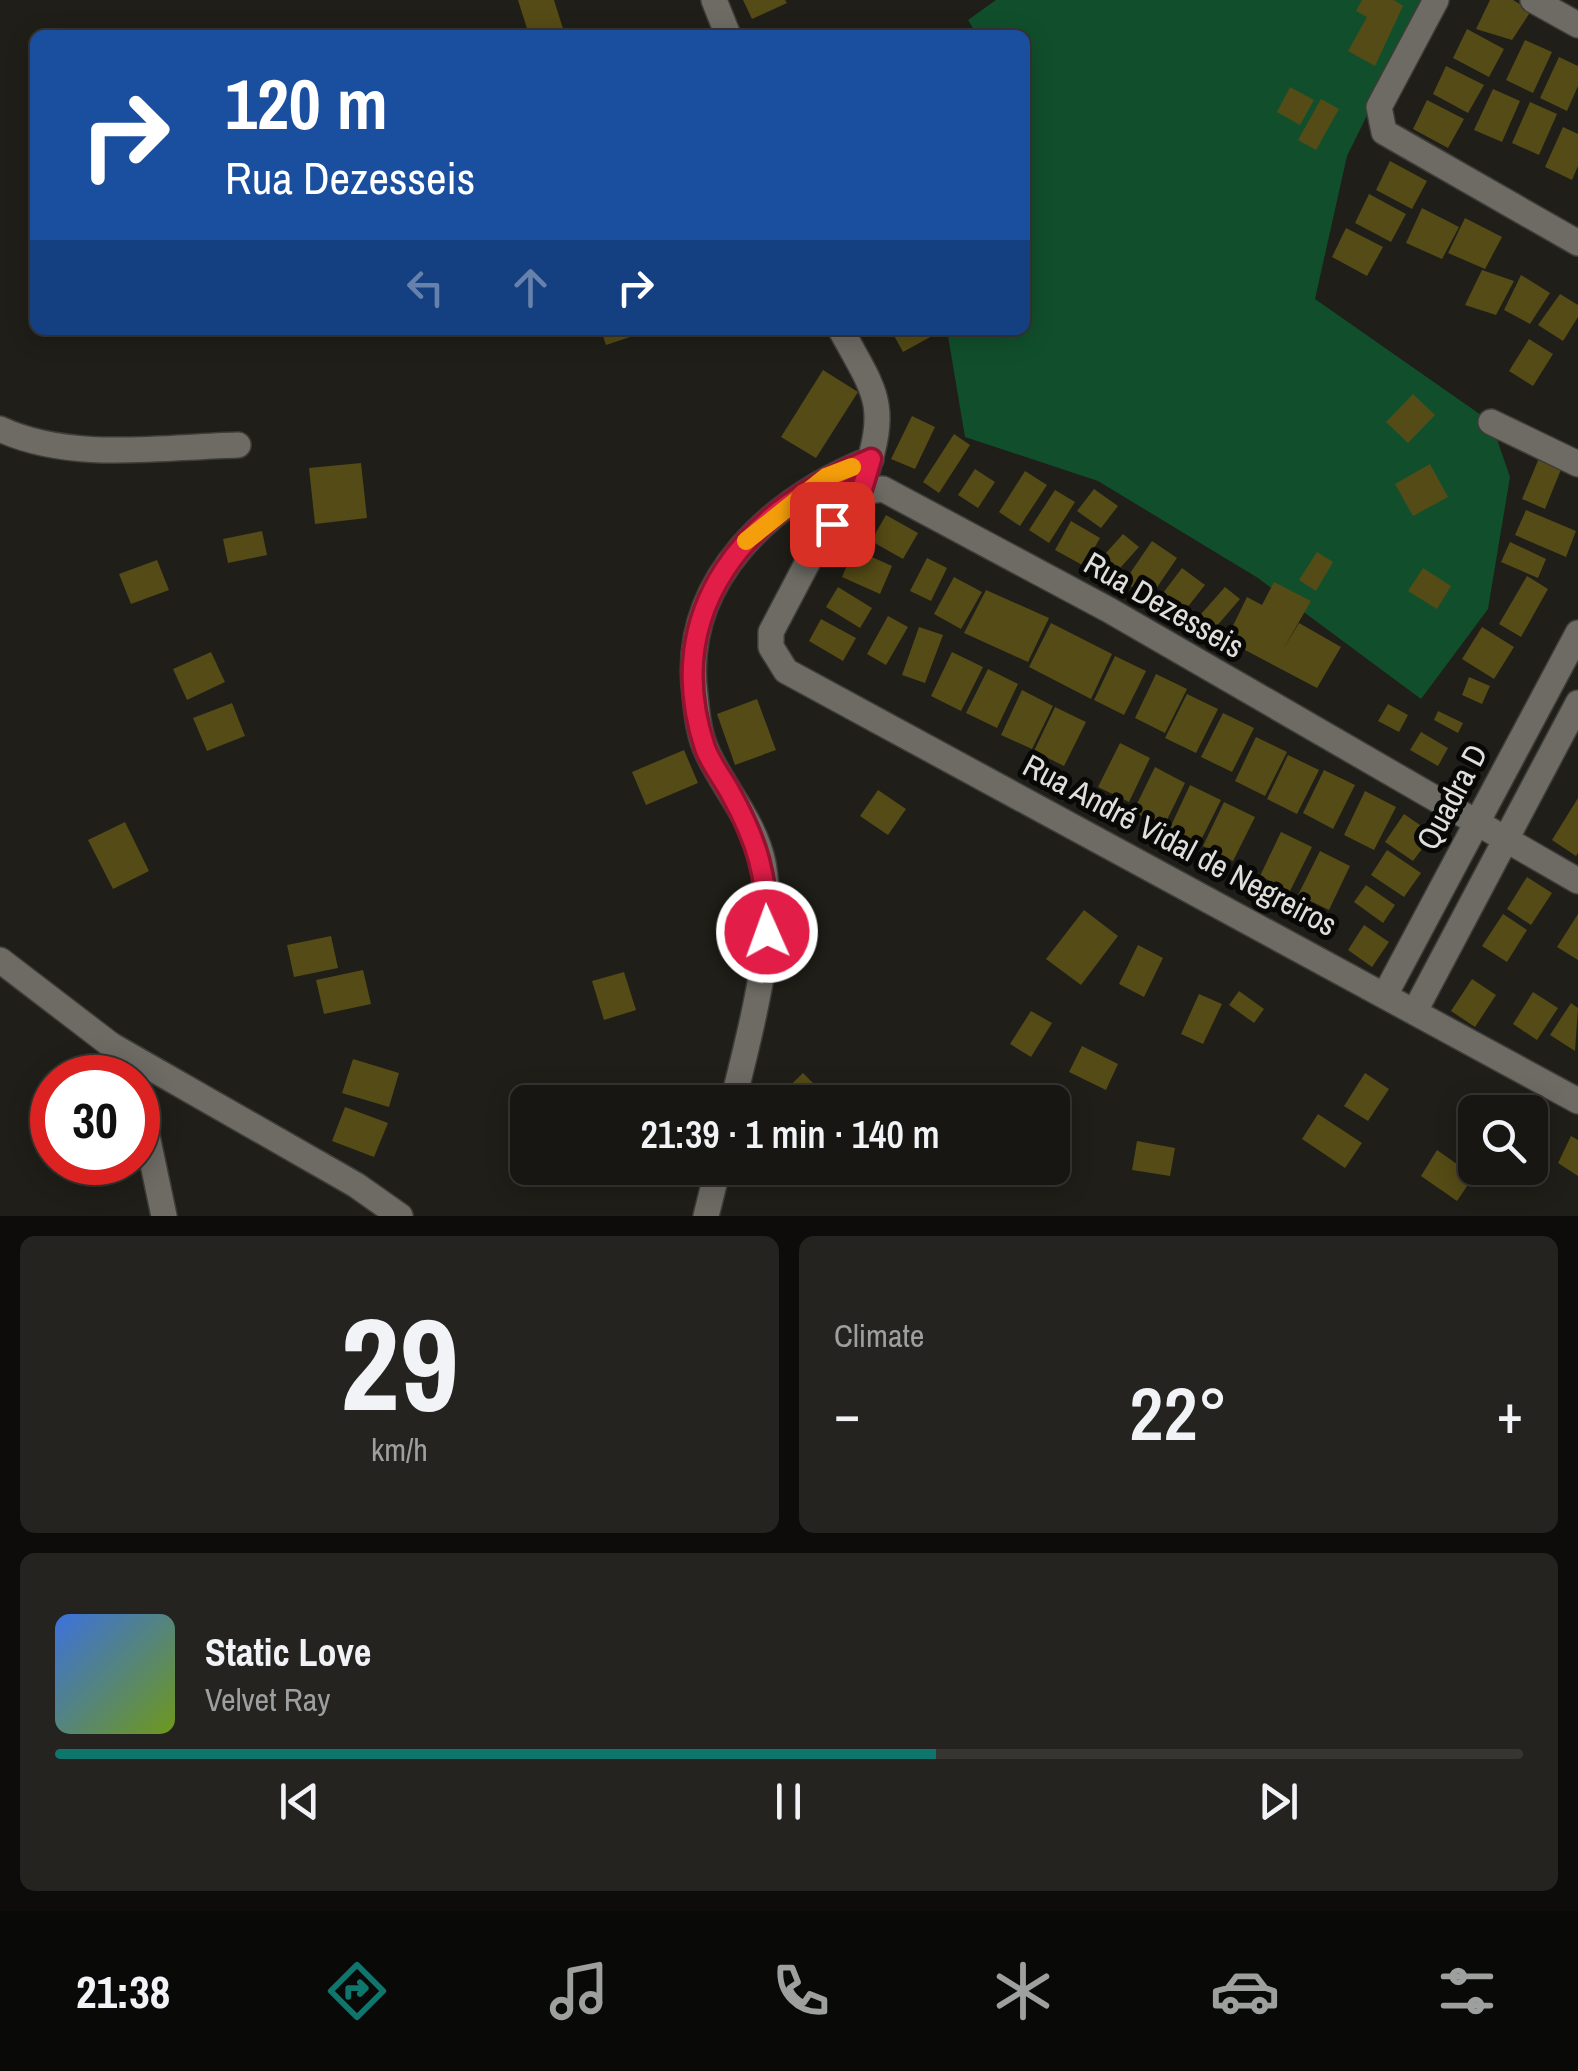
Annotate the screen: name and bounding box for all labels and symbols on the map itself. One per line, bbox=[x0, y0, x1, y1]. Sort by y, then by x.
pin bbox=[790, 482, 875, 567]
street label: Rua Dezesseis bbox=[1076, 541, 1252, 668]
street label: Quadra D bbox=[1406, 736, 1497, 857]
street label: Rua André Vidal de Negreiros bbox=[1016, 744, 1345, 946]
position arrow bbox=[715, 880, 819, 984]
speed limit sign: 30 bbox=[30, 1055, 160, 1185]

